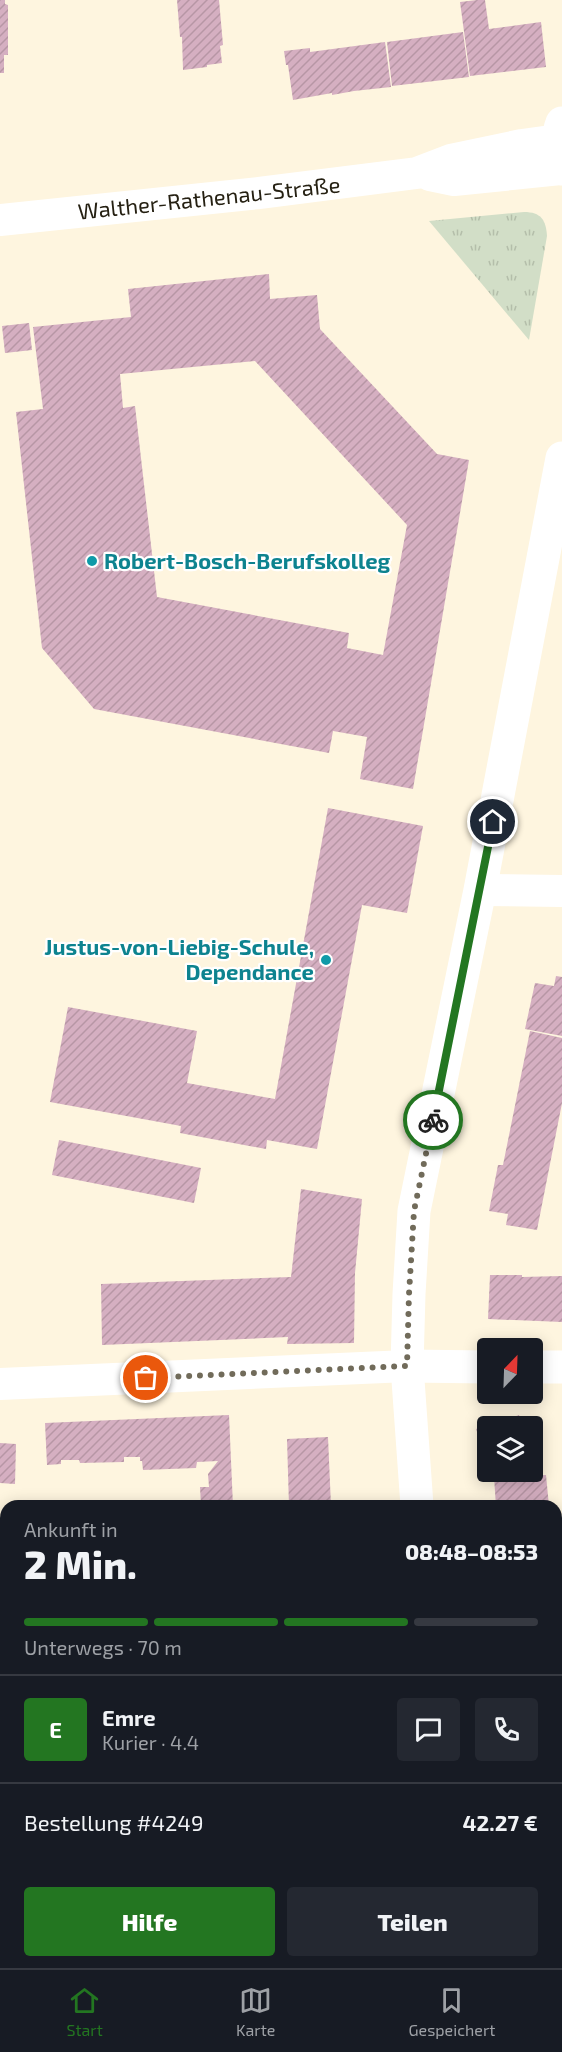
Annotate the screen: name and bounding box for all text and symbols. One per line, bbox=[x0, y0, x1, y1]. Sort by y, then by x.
street label: Walther-Rathenau-Straße bbox=[76, 170, 341, 224]
place label: Robert-Bosch-Berufskolleg bbox=[104, 547, 391, 573]
marker: Robert-Bosch-Berufskolleg bbox=[85, 554, 99, 568]
pin bbox=[467, 796, 518, 847]
icon: home bbox=[476, 805, 509, 838]
place label: Justus-von-Liebig-Schule, Dependance bbox=[44, 933, 314, 984]
marker: Justus-von-Liebig-Schule, Dependance bbox=[319, 953, 333, 967]
courier bbox=[403, 1090, 463, 1150]
icon: bike bbox=[417, 1104, 450, 1137]
north arrow bbox=[477, 1338, 543, 1404]
map controls bbox=[477, 1338, 543, 1482]
pin bbox=[120, 1352, 171, 1403]
icon: bag bbox=[129, 1361, 162, 1394]
button: layers bbox=[477, 1416, 543, 1482]
text: Ankunft in bbox=[24, 1517, 118, 1541]
text: 08:48–08:53 bbox=[405, 1538, 538, 1564]
text: 2 Min. bbox=[24, 1540, 137, 1587]
text: Unterwegs · 70 m bbox=[24, 1635, 182, 1659]
button: chat bbox=[397, 1698, 460, 1761]
button: phone bbox=[475, 1698, 538, 1761]
text: Emre bbox=[102, 1704, 156, 1730]
text: E bbox=[49, 1716, 62, 1742]
text: Kurier · 4.4 bbox=[102, 1730, 199, 1754]
text: Bestellung #4249 bbox=[24, 1809, 203, 1835]
text: 42.27 € bbox=[463, 1809, 538, 1835]
button: Hilfe bbox=[24, 1887, 275, 1956]
button: Teilen bbox=[287, 1887, 538, 1956]
tab: Start bbox=[67, 1984, 103, 2039]
tab: Karte bbox=[236, 1984, 275, 2039]
tab: Gespeichert bbox=[409, 1984, 495, 2039]

